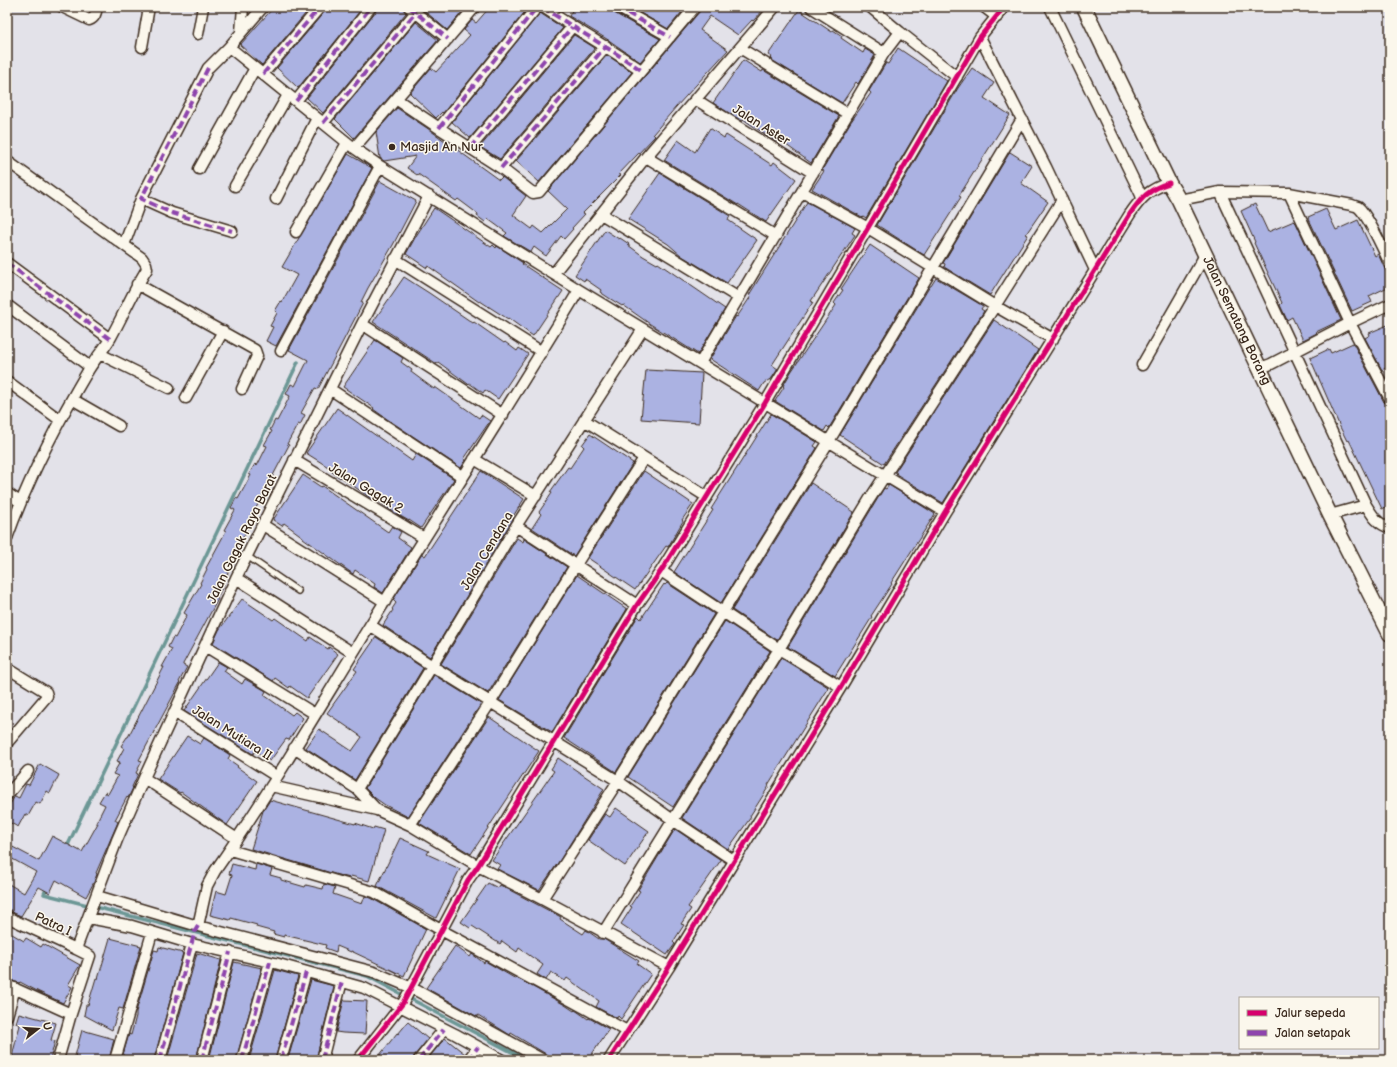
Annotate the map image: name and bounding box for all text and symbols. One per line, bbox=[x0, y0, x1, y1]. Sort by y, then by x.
street label: Jalan Aster bbox=[729, 101, 793, 149]
place label: Masjid An Nur bbox=[400, 139, 483, 155]
marker: Masjid An Nur bbox=[387, 142, 397, 152]
street label: Jalan Sematang Borang bbox=[1199, 254, 1274, 388]
street label: Jalan Gagak 2 bbox=[326, 459, 407, 517]
street label: Jalan Gagak Raya Barat bbox=[204, 472, 280, 606]
street label: Jalan Cendana bbox=[457, 509, 517, 593]
street label: Jalan Mutiara II bbox=[189, 702, 275, 764]
street label: Patra I bbox=[32, 909, 74, 939]
legend bbox=[1239, 997, 1379, 1049]
text: Jalur sepeda bbox=[1275, 1006, 1346, 1021]
north arrow bbox=[18, 1009, 58, 1049]
text: U bbox=[40, 1021, 54, 1032]
text: Jalan setapak bbox=[1275, 1026, 1350, 1041]

